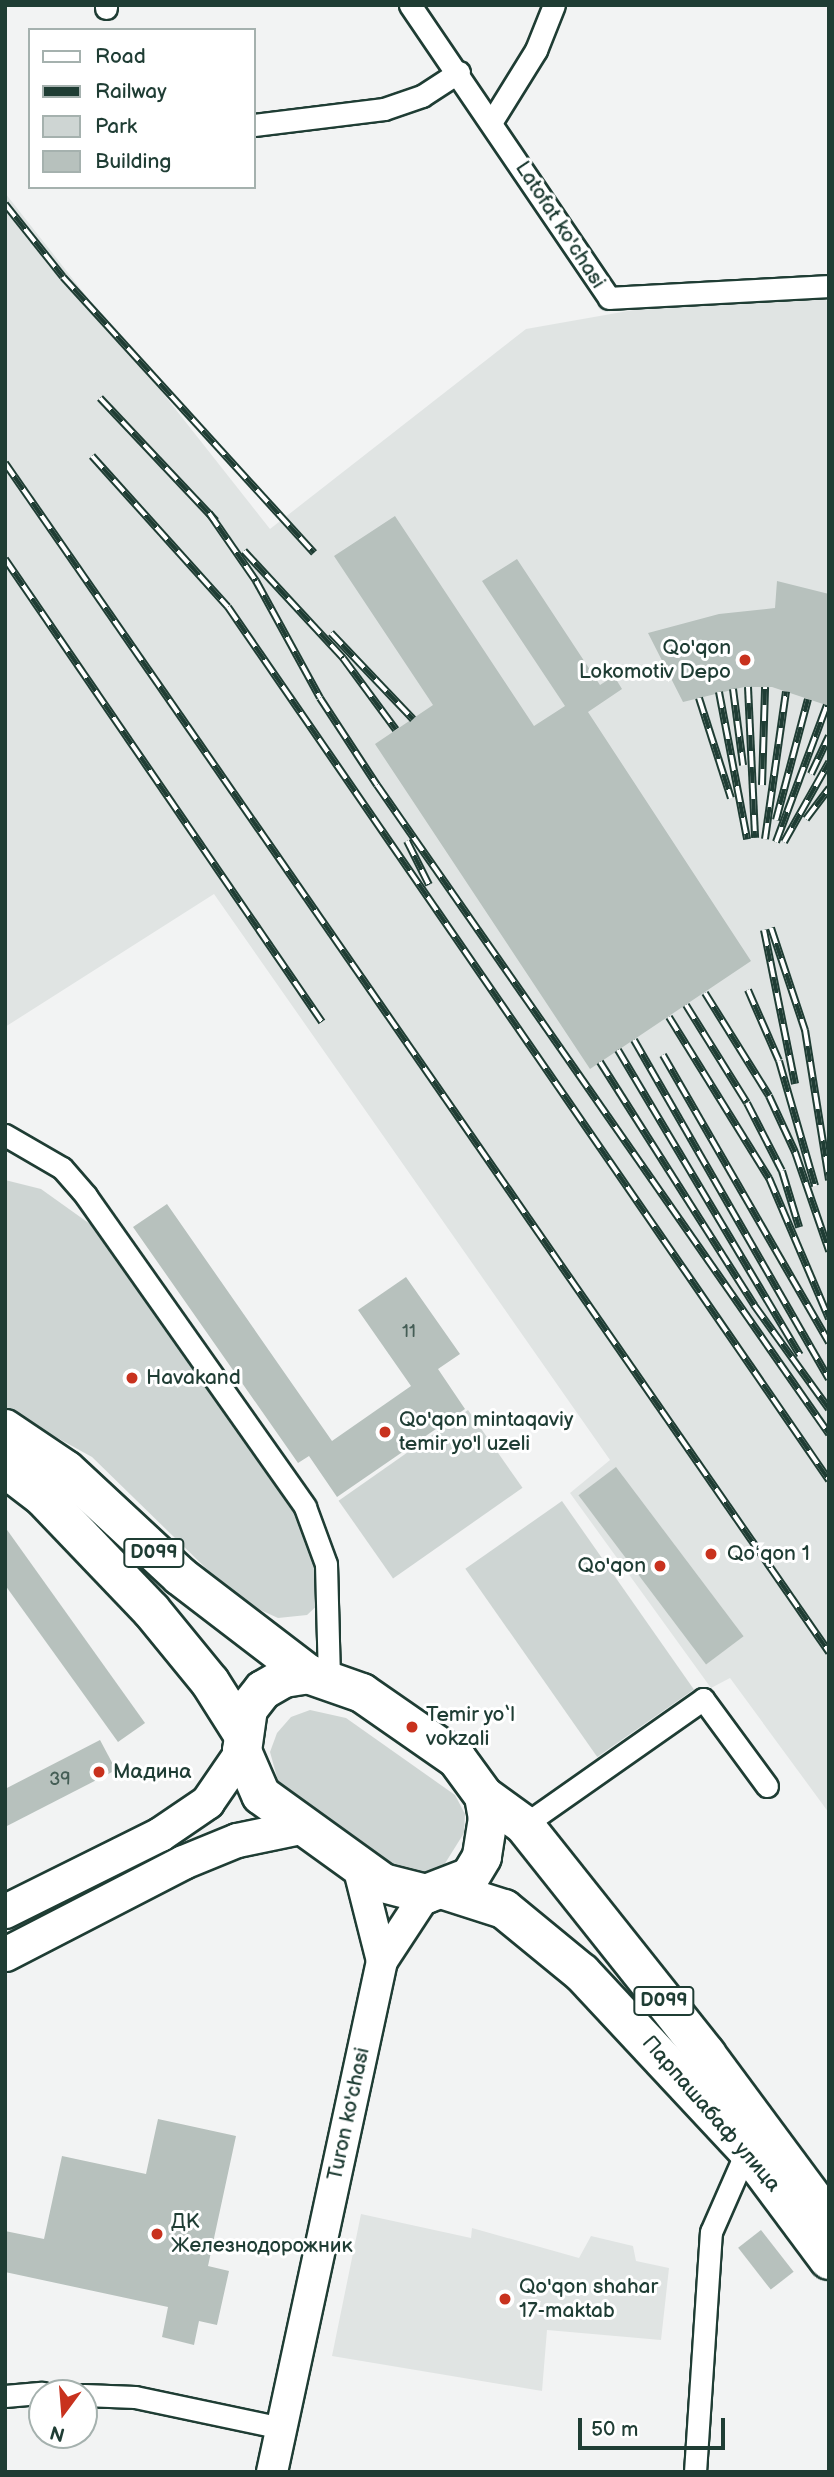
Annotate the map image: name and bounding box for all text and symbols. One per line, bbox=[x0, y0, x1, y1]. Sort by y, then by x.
legend bbox=[28, 28, 256, 189]
text: Road bbox=[95, 44, 146, 69]
text: Railway bbox=[95, 79, 167, 104]
text: Park bbox=[95, 114, 137, 139]
text: Building bbox=[95, 149, 171, 174]
street label: Latofat ko'chasi bbox=[510, 157, 610, 293]
place label: Qo'qon Lokomotiv Depo bbox=[579, 635, 731, 685]
marker: Qo'qon Lokomotiv Depo bbox=[737, 652, 753, 668]
house number: 11 bbox=[402, 1321, 416, 1343]
place label: Havakand bbox=[146, 1365, 241, 1391]
marker: Havakand bbox=[124, 1370, 140, 1386]
place label: Qo'qon mintaqaviy temir yo'l uzeli bbox=[399, 1407, 574, 1457]
marker: Qo'qon mintaqaviy temir yo'l uzeli bbox=[377, 1424, 393, 1440]
road number: D099 bbox=[122, 1538, 186, 1568]
place label: Qoʻqon 1 bbox=[727, 1541, 810, 1567]
marker: Qoʻqon 1 bbox=[701, 1544, 721, 1564]
place label: Qo'qon bbox=[578, 1553, 646, 1579]
marker: Qo'qon bbox=[652, 1558, 668, 1574]
place label: Temir yo‘l vokzali bbox=[426, 1702, 516, 1752]
marker: Temir yo‘l vokzali bbox=[404, 1719, 420, 1735]
place label: Мадина bbox=[113, 1759, 192, 1785]
marker: Мадина bbox=[91, 1764, 107, 1780]
house number: 39 bbox=[49, 1769, 71, 1791]
road number: D099 bbox=[632, 1985, 696, 2016]
street label: Парпашабаф улица bbox=[636, 2031, 786, 2197]
street label: Turon ko'chasi bbox=[323, 2045, 375, 2183]
place label: ДК Железнодорожник bbox=[171, 2209, 353, 2259]
marker: ДК Железнодорожник bbox=[149, 2226, 165, 2242]
place label: Qo'qon shahar 17-maktab bbox=[519, 2274, 658, 2324]
marker: Qo'qon shahar 17-maktab bbox=[497, 2291, 513, 2307]
north arrow bbox=[28, 2379, 98, 2449]
scale bar bbox=[582, 2404, 729, 2448]
text: 50 m bbox=[591, 2417, 638, 2442]
text: N bbox=[48, 2420, 68, 2446]

